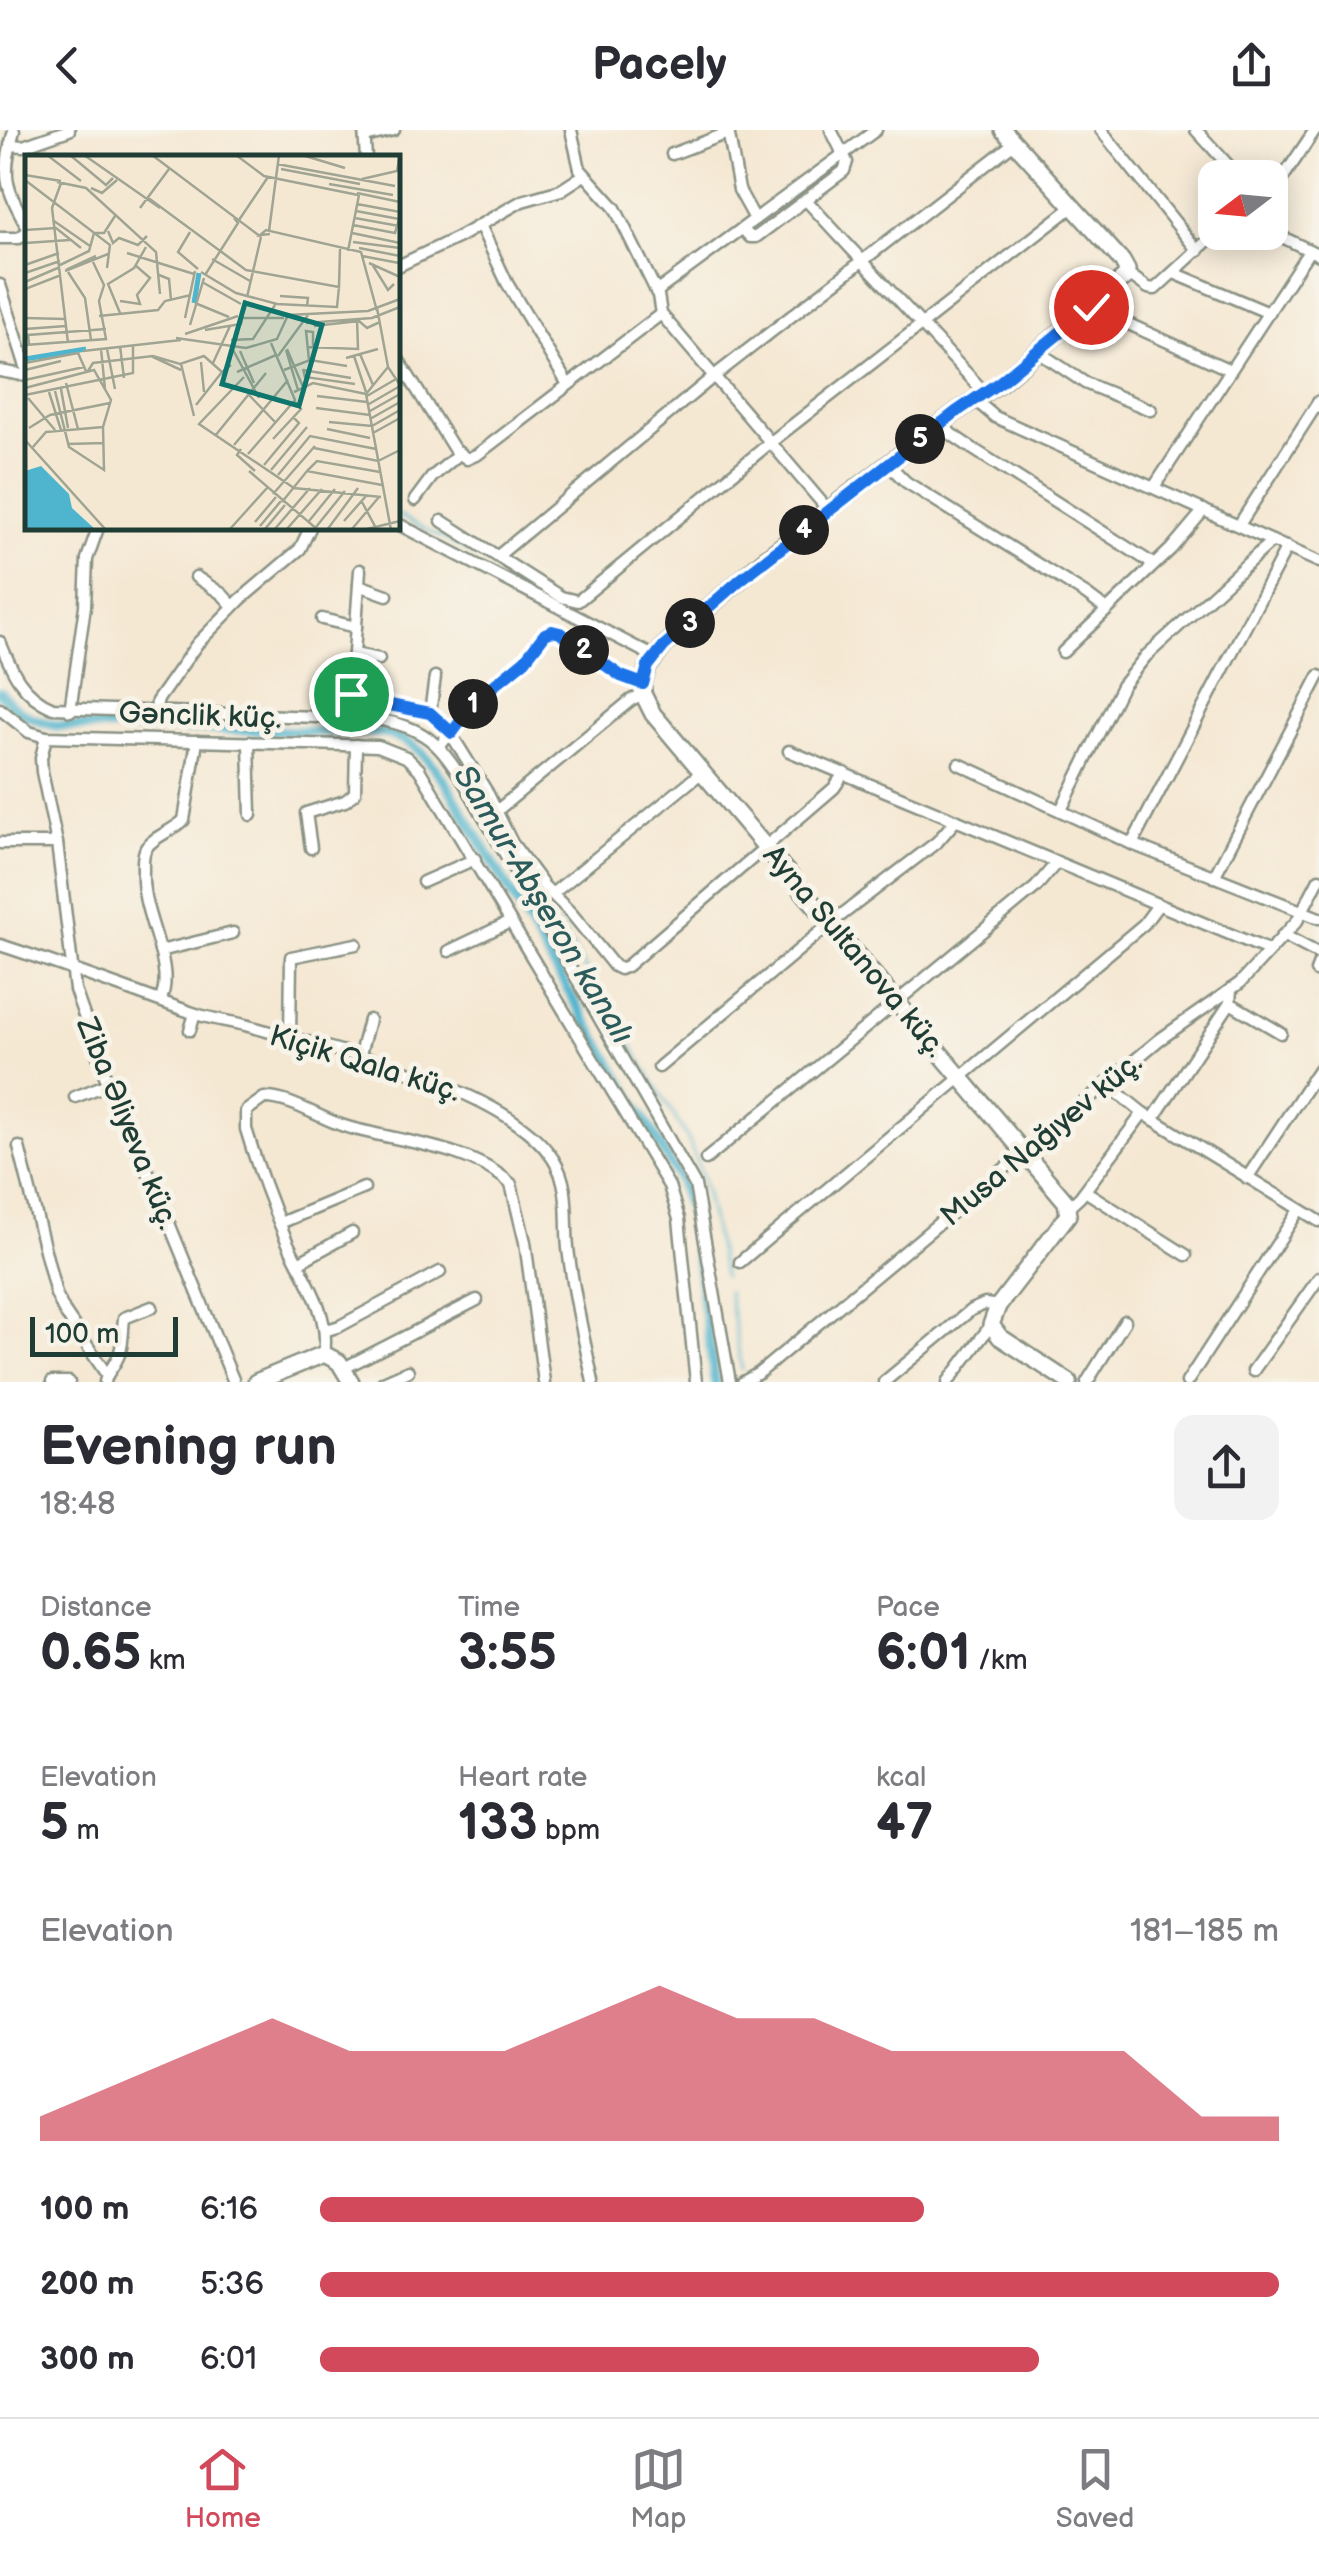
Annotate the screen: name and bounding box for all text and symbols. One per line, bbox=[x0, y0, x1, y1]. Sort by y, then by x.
icon: back bbox=[40, 38, 95, 93]
text: Pacely bbox=[592, 38, 727, 93]
icon: share bbox=[1224, 38, 1279, 93]
inset map bbox=[25, 155, 400, 530]
north arrow bbox=[1198, 160, 1288, 250]
map controls bbox=[1198, 160, 1288, 250]
pin bbox=[1049, 265, 1134, 350]
icon: check bbox=[1064, 280, 1119, 335]
pin: 5 bbox=[895, 414, 945, 464]
text: 5 bbox=[912, 422, 928, 455]
pin: 4 bbox=[779, 505, 829, 555]
text: 4 bbox=[796, 513, 812, 546]
pin: 3 bbox=[665, 598, 715, 648]
text: 3 bbox=[682, 606, 698, 639]
pin: 2 bbox=[559, 625, 609, 675]
text: 2 bbox=[576, 633, 592, 666]
pin bbox=[309, 652, 394, 737]
icon: arrive bbox=[324, 667, 379, 722]
pin: 1 bbox=[448, 679, 498, 729]
text: 1 bbox=[467, 687, 479, 720]
street label: Gənclik küç. bbox=[118, 695, 282, 737]
water label: Samur-Abşeron kanalı bbox=[444, 759, 641, 1051]
street label: Ayna Sultanova küç. bbox=[755, 838, 953, 1065]
street label: Ziba Əliyeva küç. bbox=[68, 1011, 186, 1234]
street label: Kiçik Qala küç. bbox=[265, 1018, 464, 1110]
street label: Musa Nağıyev küç. bbox=[934, 1045, 1150, 1234]
scale bar bbox=[30, 1312, 178, 1356]
text: 100 m bbox=[45, 1318, 119, 1351]
text: Evening run bbox=[40, 1414, 337, 1481]
button: share bbox=[1174, 1415, 1279, 1520]
text: 18:48 bbox=[40, 1485, 116, 1524]
text: Distance bbox=[40, 1591, 152, 1624]
text: Time bbox=[458, 1591, 520, 1624]
text: Pace bbox=[876, 1591, 940, 1624]
text: 0.65 bbox=[40, 1624, 141, 1684]
text: 3:55 bbox=[458, 1624, 557, 1684]
text: 6:01 bbox=[876, 1624, 971, 1684]
text: km bbox=[141, 1644, 186, 1677]
text: /km bbox=[971, 1644, 1028, 1677]
text: Elevation bbox=[40, 1761, 157, 1794]
text: Heart rate bbox=[458, 1761, 587, 1794]
text: kcal bbox=[876, 1761, 926, 1794]
text: 5 bbox=[40, 1794, 69, 1854]
text: 133 bbox=[458, 1794, 537, 1854]
text: 47 bbox=[876, 1794, 933, 1854]
text: m bbox=[69, 1814, 100, 1847]
text: bpm bbox=[537, 1814, 600, 1847]
text: Elevation bbox=[40, 1912, 173, 1951]
text: 181–185 m bbox=[1130, 1912, 1279, 1951]
text: 100 m bbox=[40, 2190, 129, 2229]
text: 6:16 bbox=[200, 2190, 258, 2229]
text: 200 m bbox=[40, 2265, 134, 2304]
text: 5:36 bbox=[200, 2265, 264, 2304]
text: 300 m bbox=[40, 2340, 135, 2379]
text: 6:01 bbox=[200, 2340, 257, 2379]
tab: Home bbox=[185, 2442, 261, 2535]
tab: Map bbox=[630, 2442, 686, 2535]
tab: Saved bbox=[1056, 2442, 1134, 2535]

